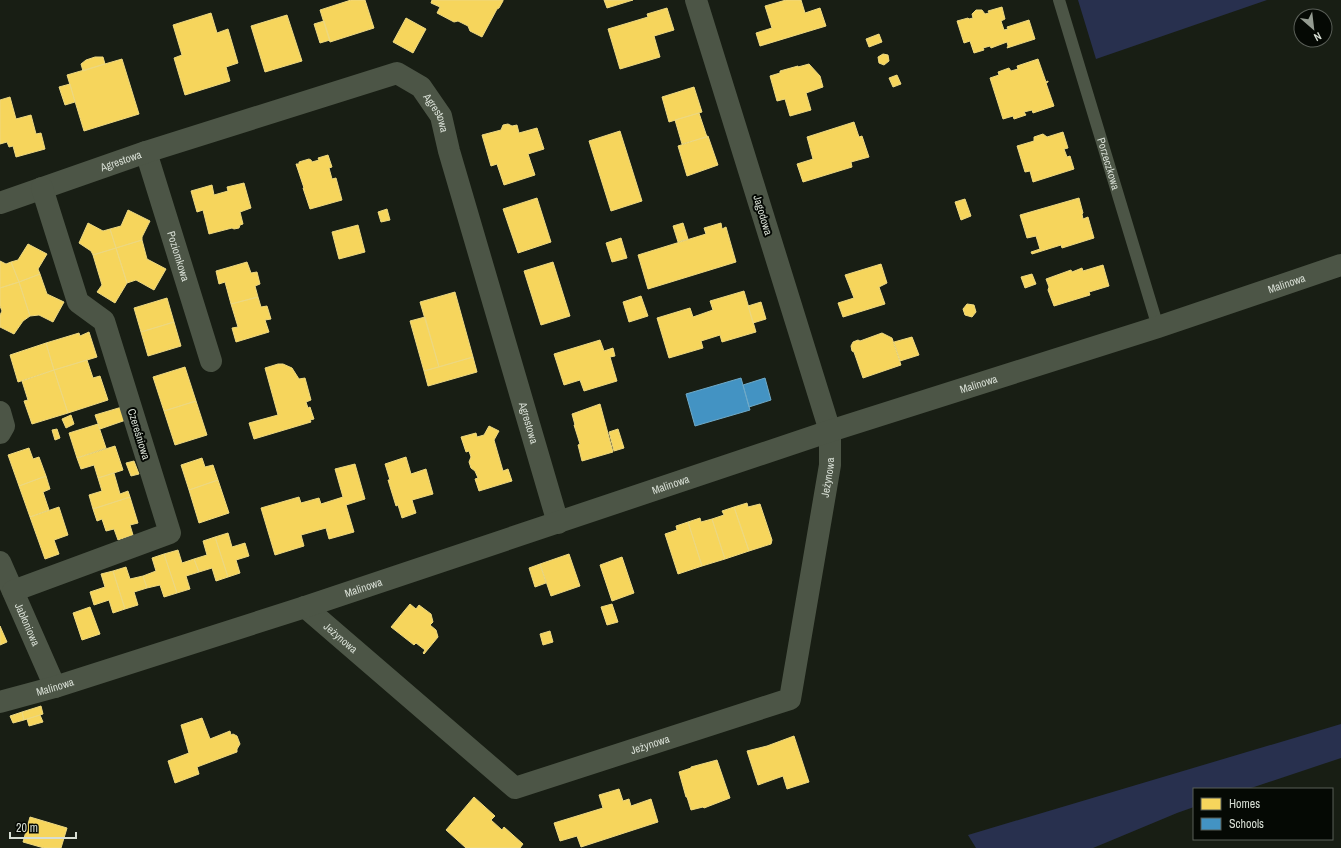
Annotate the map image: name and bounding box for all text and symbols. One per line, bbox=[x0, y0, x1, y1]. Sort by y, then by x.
north arrow bbox=[1293, 8, 1333, 48]
text: N bbox=[1312, 29, 1324, 45]
street label: Agrestowa bbox=[420, 90, 452, 134]
street label: Porzeczkowa bbox=[1094, 136, 1123, 191]
street label: Agrestowa bbox=[97, 147, 143, 175]
street label: Jagodowa bbox=[750, 193, 776, 237]
street label: Poziomkowa bbox=[164, 229, 193, 283]
street label: Malinowa bbox=[1266, 271, 1307, 296]
street label: Malinowa bbox=[958, 371, 999, 396]
street label: Agrestowa bbox=[516, 399, 541, 445]
street label: Czereśniowa bbox=[125, 407, 153, 461]
street label: Jeżynowa bbox=[818, 458, 837, 498]
street label: Malinowa bbox=[650, 472, 691, 497]
street label: Malinowa bbox=[343, 575, 384, 600]
street label: Jabłoniowa bbox=[12, 600, 43, 648]
street label: Jeżynowa bbox=[321, 619, 360, 656]
street label: Malinowa bbox=[34, 674, 76, 699]
street label: Jeżynowa bbox=[629, 732, 671, 757]
legend bbox=[1193, 788, 1333, 840]
text: Homes bbox=[1229, 796, 1260, 812]
scale bar bbox=[10, 814, 76, 840]
text: Schools bbox=[1229, 816, 1264, 832]
text: 20 m bbox=[16, 820, 38, 836]

